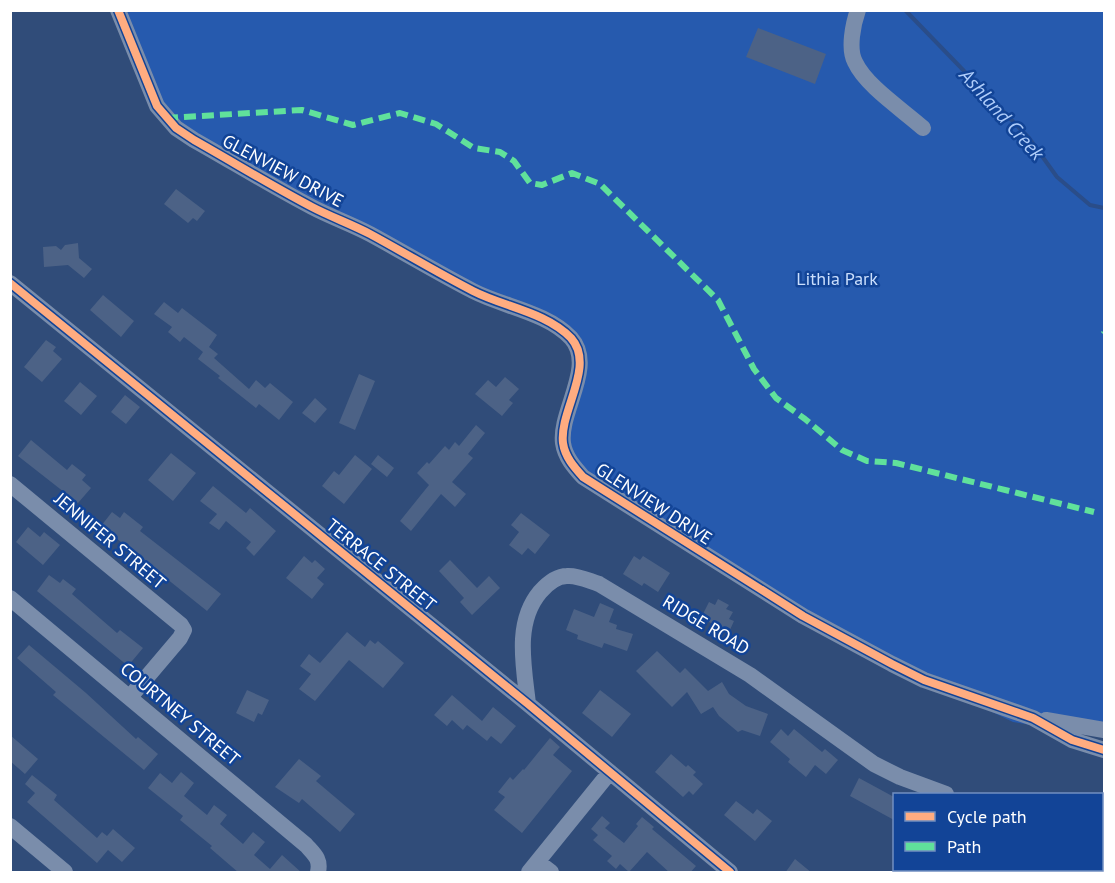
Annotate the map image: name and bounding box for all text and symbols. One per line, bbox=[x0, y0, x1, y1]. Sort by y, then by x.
water label: Ashland Creek bbox=[953, 62, 1051, 166]
street label: GLENVIEW DRIVE bbox=[219, 129, 348, 212]
park label: Lithia Park bbox=[796, 267, 878, 290]
street label: GLENVIEW DRIVE bbox=[592, 457, 717, 550]
street label: JENNIFER STREET bbox=[49, 487, 171, 594]
street label: TERRACE STREET bbox=[322, 513, 441, 616]
street label: RIDGE ROAD bbox=[659, 590, 754, 659]
street label: COURTNEY STREET bbox=[116, 657, 245, 770]
legend bbox=[893, 793, 1103, 871]
text: Cycle path bbox=[947, 805, 1027, 828]
text: Path bbox=[947, 835, 981, 858]

